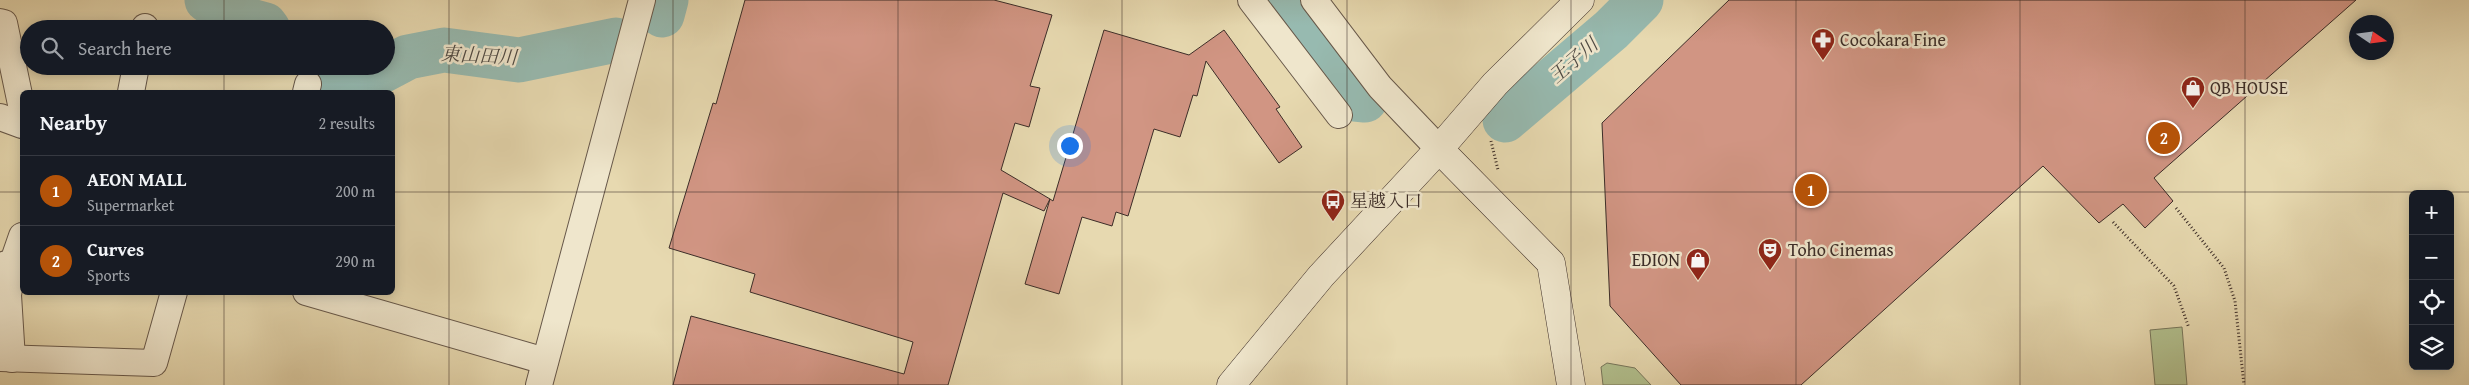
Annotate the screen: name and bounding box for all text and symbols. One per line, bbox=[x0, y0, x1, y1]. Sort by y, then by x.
north arrow bbox=[2349, 15, 2394, 60]
search box bbox=[20, 20, 395, 75]
place label: Cocokara Fine bbox=[1840, 26, 1946, 53]
pharmacy icon: Cocokara Fine bbox=[1810, 27, 1836, 61]
water label: 王子川 bbox=[1542, 29, 1605, 89]
icon: search bbox=[38, 34, 66, 62]
text: Search here bbox=[78, 34, 172, 62]
water label: 東山田川 bbox=[440, 39, 520, 71]
place label: QB HOUSE bbox=[2210, 74, 2288, 101]
shop icon: QB HOUSE bbox=[2180, 75, 2206, 109]
text: Nearby bbox=[40, 107, 107, 138]
text: 2 results bbox=[318, 111, 375, 135]
pin: 2 bbox=[2148, 119, 2180, 157]
your location bbox=[1057, 133, 1083, 159]
text: AEON MALL bbox=[87, 165, 186, 193]
pin: 1 bbox=[1795, 171, 1827, 209]
text: 1 bbox=[52, 179, 60, 203]
text: 200 m bbox=[335, 179, 375, 203]
place label: 星越入口 bbox=[1350, 187, 1422, 214]
bus stop icon: 星越入口 bbox=[1320, 188, 1346, 222]
map controls bbox=[2409, 190, 2454, 370]
button: + bbox=[2409, 190, 2454, 235]
text: Supermarket bbox=[87, 193, 174, 217]
text: Curves bbox=[87, 235, 144, 263]
button: − bbox=[2409, 235, 2454, 280]
place label: Toho Cinemas bbox=[1788, 236, 1894, 263]
theatre icon: Toho Cinemas bbox=[1757, 237, 1783, 271]
place label: EDION bbox=[1632, 246, 1680, 273]
shop icon: EDION bbox=[1685, 247, 1711, 281]
text: 2 bbox=[52, 249, 60, 273]
text: 290 m bbox=[335, 249, 375, 273]
text: Sports bbox=[87, 263, 130, 287]
button: locate bbox=[2409, 280, 2454, 325]
button: layers bbox=[2409, 325, 2454, 370]

